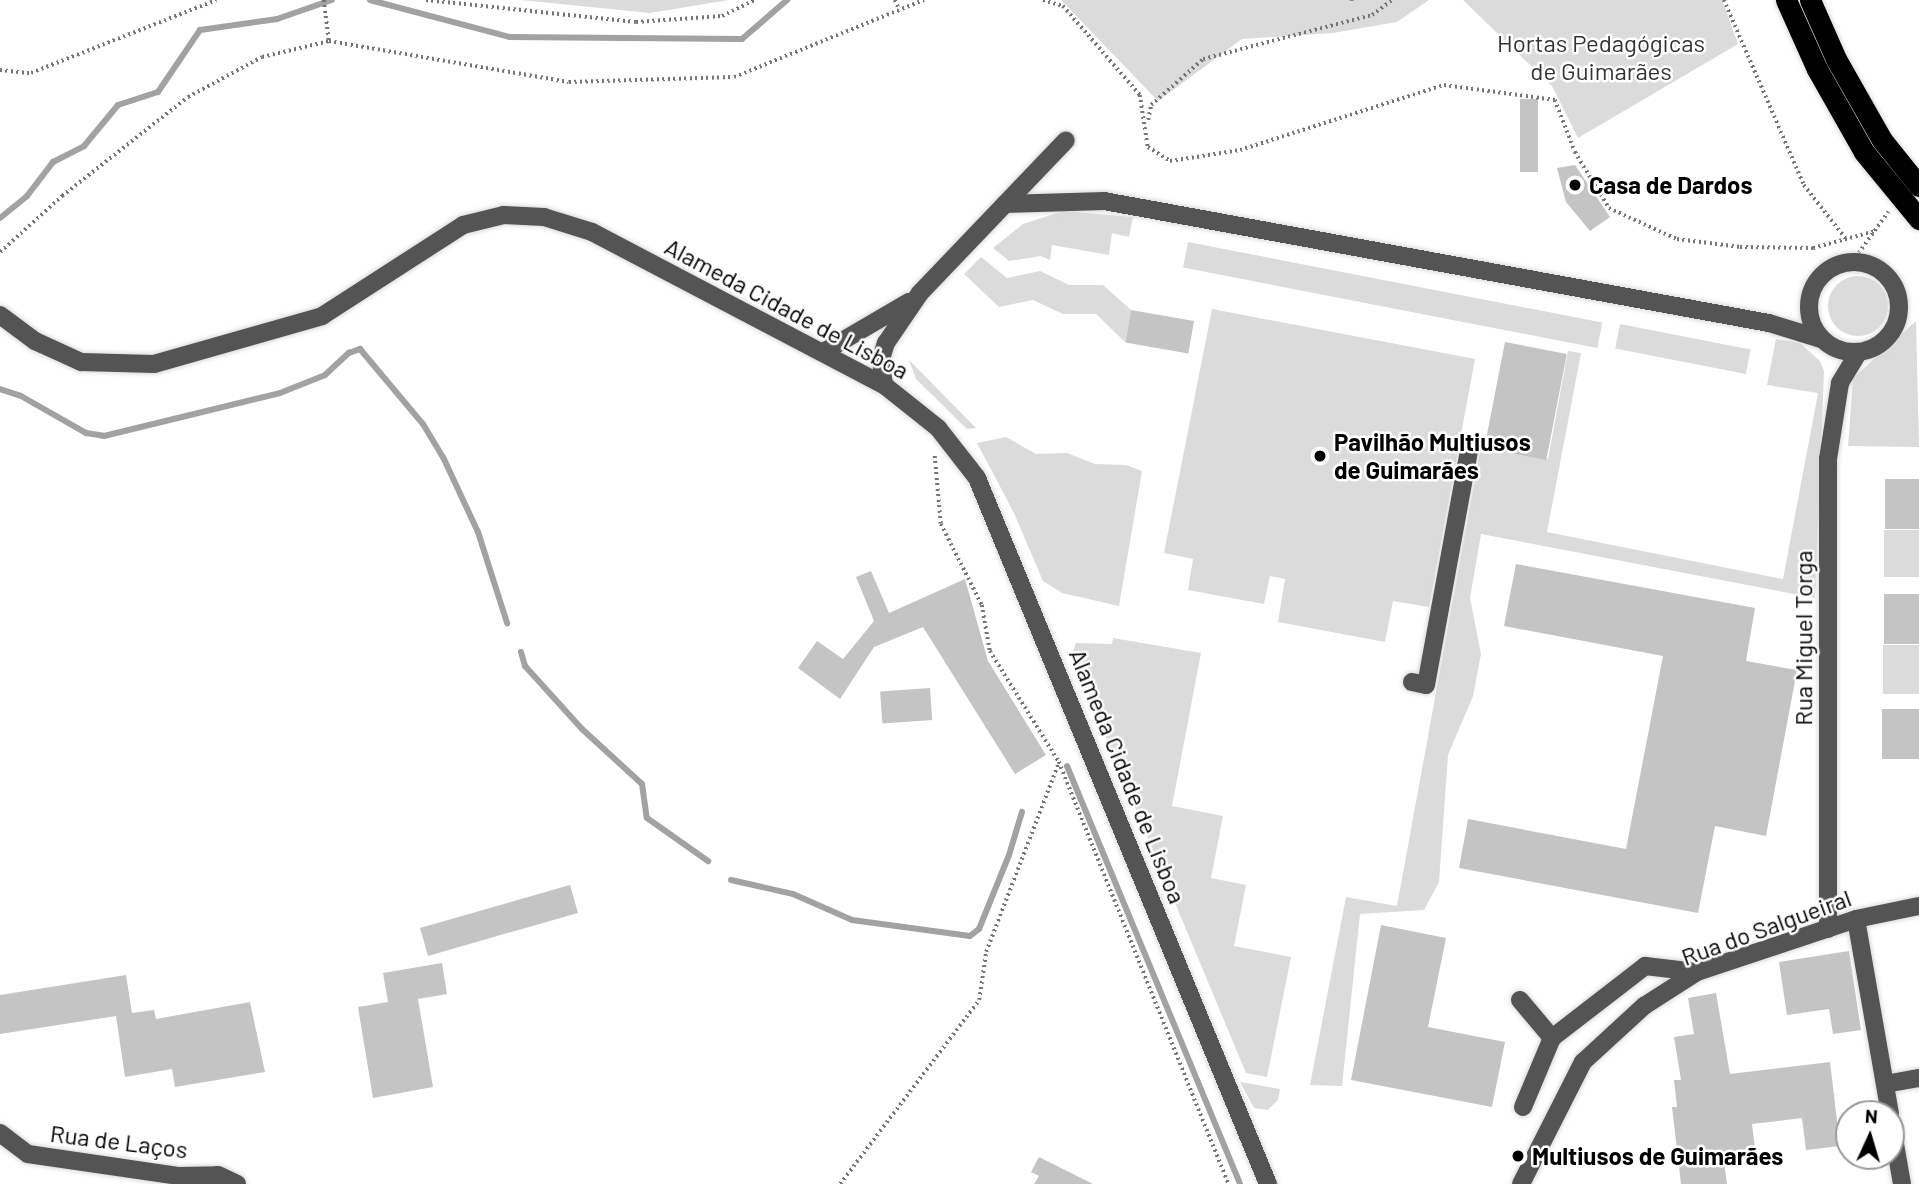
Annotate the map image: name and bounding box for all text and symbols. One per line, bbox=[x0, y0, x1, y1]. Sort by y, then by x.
park label: Hortas Pedagógicas de Guimarães bbox=[1497, 29, 1705, 85]
place label: Casa de Dardos bbox=[1589, 171, 1753, 199]
marker: Casa de Dardos bbox=[1567, 177, 1583, 193]
street label: Alameda Cidade de Lisboa bbox=[660, 231, 914, 385]
place label: Pavilhão Multiusos de Guimarães bbox=[1334, 428, 1531, 484]
marker: Pavilhão Multiusos de Guimarães bbox=[1312, 448, 1328, 464]
street label: Rua Miguel Torga bbox=[1789, 550, 1817, 726]
street label: Alameda Cidade de Lisboa bbox=[1064, 645, 1192, 907]
street label: Rua do Salgueiral bbox=[1677, 883, 1855, 971]
north arrow bbox=[1835, 1100, 1905, 1170]
text: N bbox=[1864, 1104, 1878, 1127]
street label: Rua de Laços bbox=[49, 1118, 189, 1164]
place label: Multiusos de Guimarães bbox=[1532, 1142, 1783, 1170]
marker: Multiusos de Guimarães bbox=[1510, 1148, 1526, 1164]

